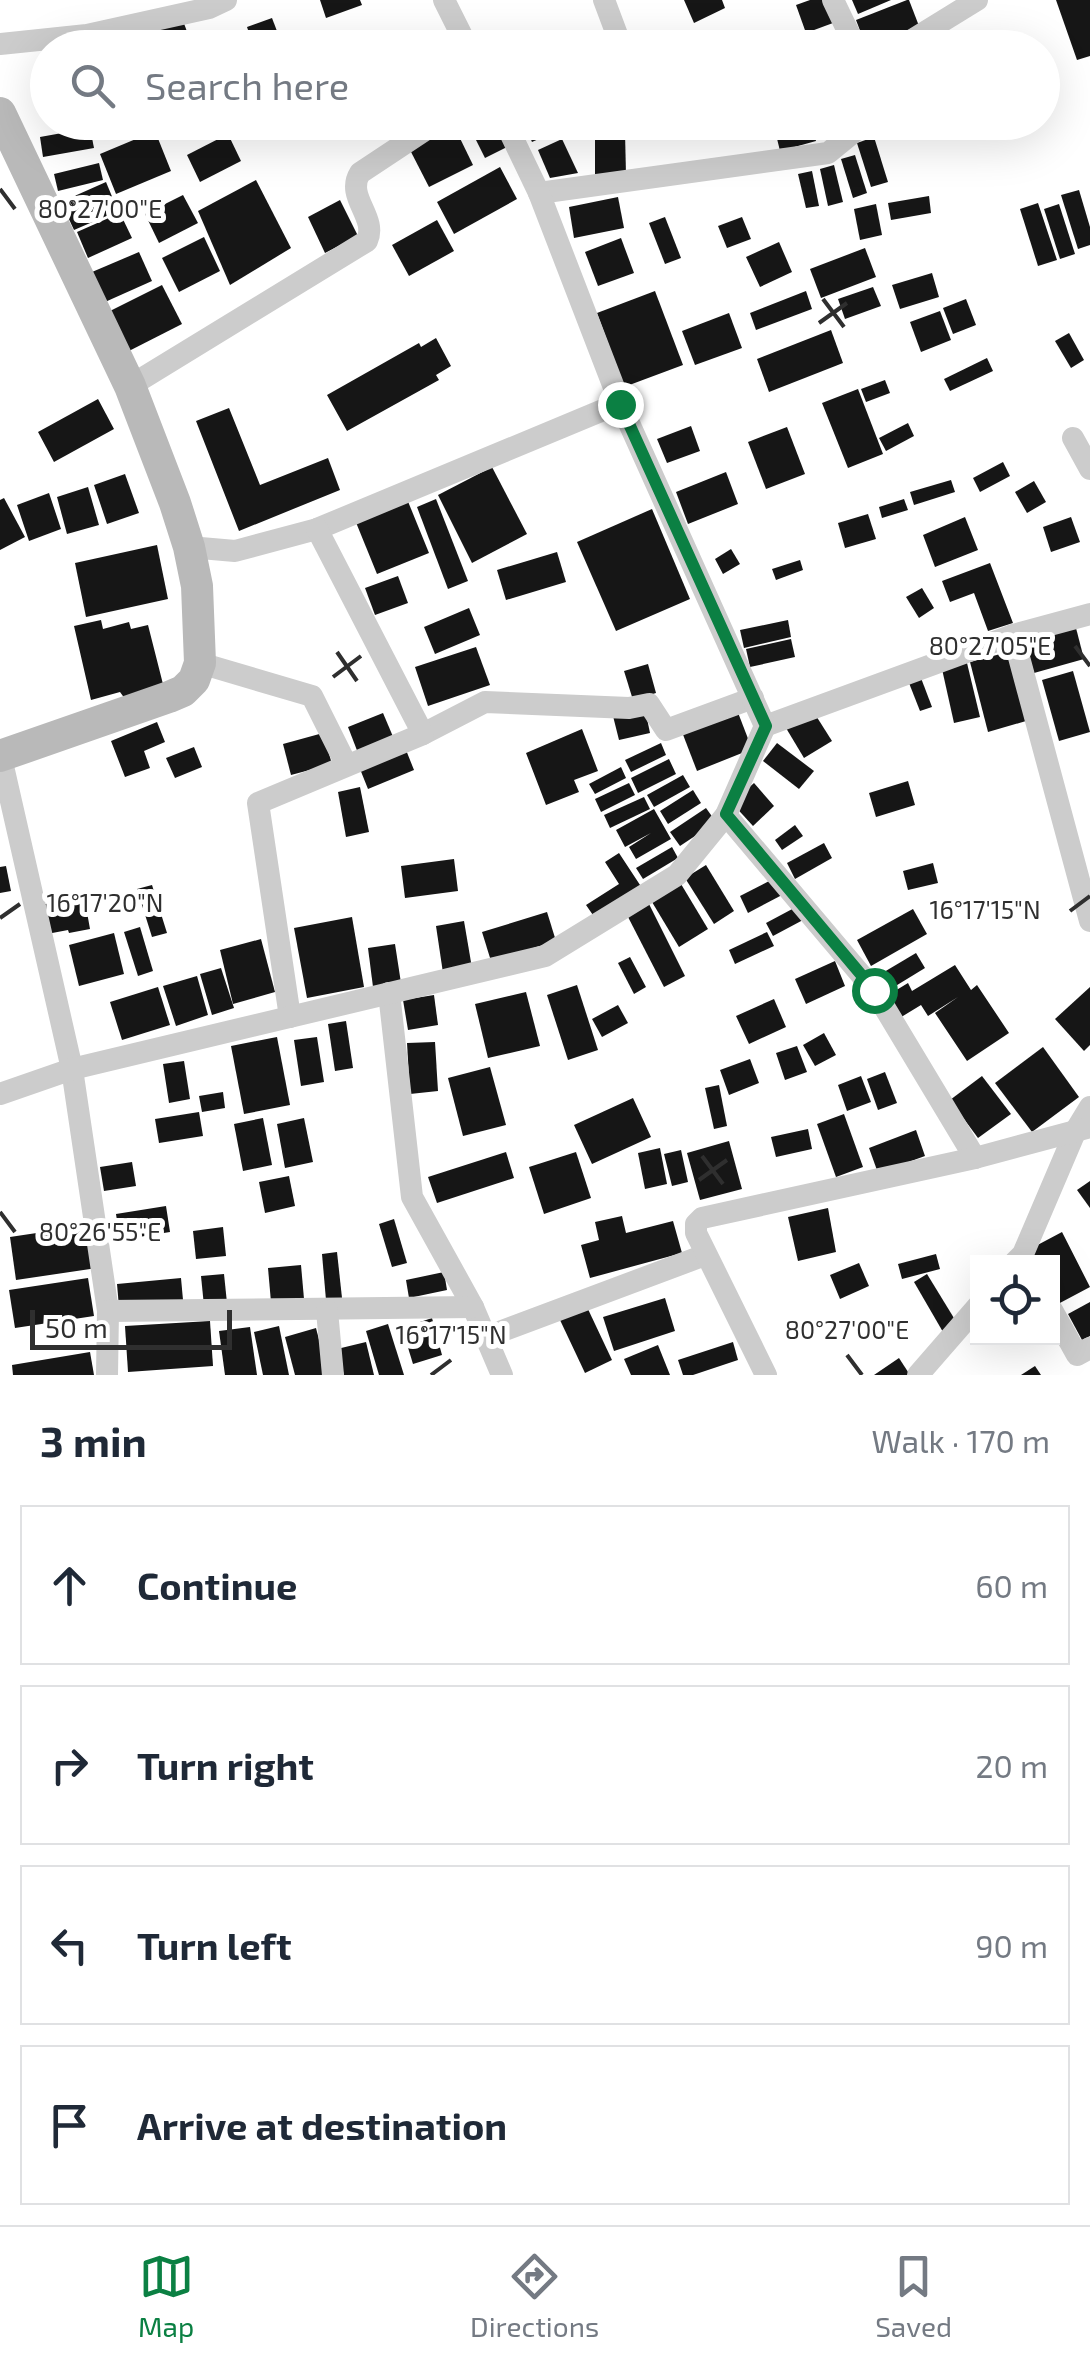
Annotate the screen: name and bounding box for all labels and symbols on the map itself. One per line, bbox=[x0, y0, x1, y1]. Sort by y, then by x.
text: 80°27'00"E bbox=[38, 193, 162, 223]
route end bbox=[598, 382, 644, 428]
text: 80°27'05"E bbox=[929, 630, 1051, 660]
text: 16°17'20"N bbox=[47, 887, 163, 917]
text: 16°17'15"N bbox=[929, 894, 1041, 924]
route start bbox=[852, 968, 898, 1014]
text: 80°26'55"E bbox=[39, 1216, 161, 1246]
scale bar bbox=[30, 1305, 232, 1350]
text: 80°27'00"E bbox=[785, 1314, 909, 1344]
text: 16°17'15"N bbox=[395, 1319, 507, 1349]

